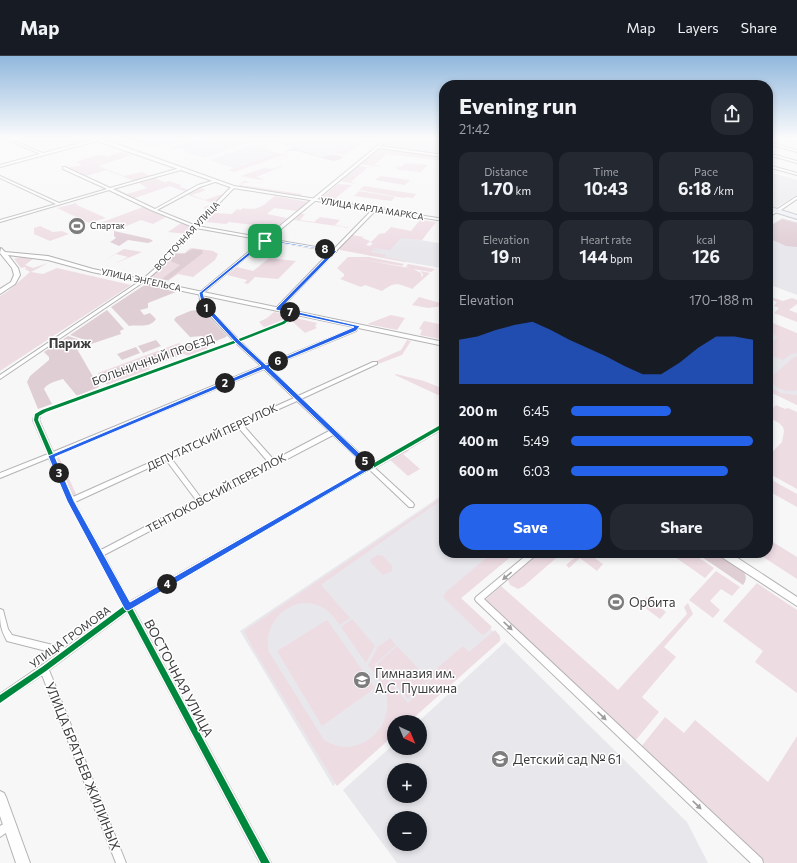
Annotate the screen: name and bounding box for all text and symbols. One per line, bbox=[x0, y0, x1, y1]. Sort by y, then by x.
text: Map bbox=[20, 16, 59, 39]
text: Map bbox=[627, 19, 655, 36]
text: Layers bbox=[677, 19, 719, 36]
text: Share bbox=[741, 19, 777, 36]
text: Evening run bbox=[459, 92, 577, 119]
button: share bbox=[711, 93, 753, 135]
text: 21:42 bbox=[459, 121, 490, 137]
text: Distance bbox=[484, 165, 528, 178]
text: Time bbox=[593, 165, 619, 178]
text: Pace bbox=[694, 165, 718, 178]
text: 1.70 bbox=[481, 178, 513, 199]
text: 10:43 bbox=[584, 178, 628, 199]
text: 6:18 bbox=[678, 178, 711, 199]
text: km bbox=[513, 184, 531, 197]
text: /km bbox=[711, 184, 734, 197]
street label: УЛИЦА КАРЛА МАРКСА bbox=[320, 195, 424, 222]
street label: ВОСТОЧНАЯ УЛИЦА bbox=[152, 199, 222, 273]
sports icon: Спартак bbox=[67, 216, 87, 236]
place label: Спартак bbox=[90, 220, 125, 231]
pin bbox=[248, 224, 282, 258]
icon: arrive bbox=[254, 230, 276, 252]
text: Elevation bbox=[483, 233, 529, 246]
text: Heart rate bbox=[580, 233, 632, 246]
text: kcal bbox=[696, 233, 716, 246]
pin: 8 bbox=[315, 239, 335, 259]
text: 8 bbox=[322, 242, 328, 255]
text: 19 bbox=[491, 246, 509, 267]
text: 144 bbox=[579, 246, 608, 267]
text: 126 bbox=[692, 246, 720, 267]
text: m bbox=[509, 252, 521, 265]
text: bpm bbox=[608, 252, 633, 265]
street label: УЛИЦА ЭНГЕЛЬСА bbox=[100, 266, 182, 293]
text: Elevation bbox=[459, 292, 514, 308]
text: 170–188 m bbox=[689, 292, 753, 308]
pin: 1 bbox=[196, 298, 216, 318]
text: 1 bbox=[204, 301, 208, 314]
pin: 7 bbox=[280, 302, 300, 322]
text: 7 bbox=[287, 305, 293, 318]
street label: БОЛЬНИЧНЫЙ ПРОЕЗД bbox=[90, 330, 216, 388]
district label: Париж bbox=[49, 335, 91, 351]
pin: 6 bbox=[268, 351, 288, 371]
text: 6 bbox=[275, 354, 281, 367]
pin: 2 bbox=[215, 373, 235, 393]
text: 2 bbox=[222, 376, 228, 389]
street label: ДЕПУТАТСКИЙ ПЕРЕУЛОК bbox=[144, 399, 280, 473]
text: 200 m bbox=[459, 403, 497, 419]
text: 6:45 bbox=[523, 403, 549, 419]
text: 400 m bbox=[459, 433, 498, 449]
text: 5:49 bbox=[523, 433, 549, 449]
street label: ТЕНТЮКОВСКИЙ ПЕРЕУЛОК bbox=[143, 449, 289, 535]
pin: 5 bbox=[355, 451, 375, 471]
text: 5 bbox=[362, 454, 368, 467]
pin: 3 bbox=[49, 463, 69, 483]
text: 600 m bbox=[459, 463, 498, 479]
text: 6:03 bbox=[523, 463, 550, 479]
text: 3 bbox=[56, 466, 62, 479]
button: Save bbox=[459, 504, 602, 550]
button: Share bbox=[610, 504, 753, 550]
one-way arrow bbox=[501, 572, 512, 581]
pin: 4 bbox=[157, 574, 177, 594]
text: 4 bbox=[164, 577, 170, 590]
sports icon: Орбита bbox=[606, 592, 626, 612]
place label: Орбита bbox=[629, 594, 675, 610]
street label: УЛИЦА ГРОМОВА bbox=[27, 603, 113, 670]
street label: ВОСТОЧНАЯ УЛИЦА bbox=[141, 616, 217, 740]
one-way arrow bbox=[503, 621, 512, 630]
place label: Гимназия им. А.С. Пушкина bbox=[375, 665, 457, 696]
school or university icon: Гимназия им. А.С. Пушкина bbox=[352, 670, 372, 690]
street label: УЛИЦА БРАТЬЕВ ЖИЛИНЫХ bbox=[42, 680, 124, 853]
one-way arrow bbox=[597, 711, 607, 720]
north arrow bbox=[387, 715, 427, 755]
map controls bbox=[387, 715, 427, 851]
school or university icon: Детский сад № 61 bbox=[490, 749, 510, 769]
place label: Детский сад № 61 bbox=[513, 751, 621, 767]
button: + bbox=[387, 763, 427, 803]
one-way arrow bbox=[692, 800, 702, 809]
button: − bbox=[387, 811, 427, 851]

